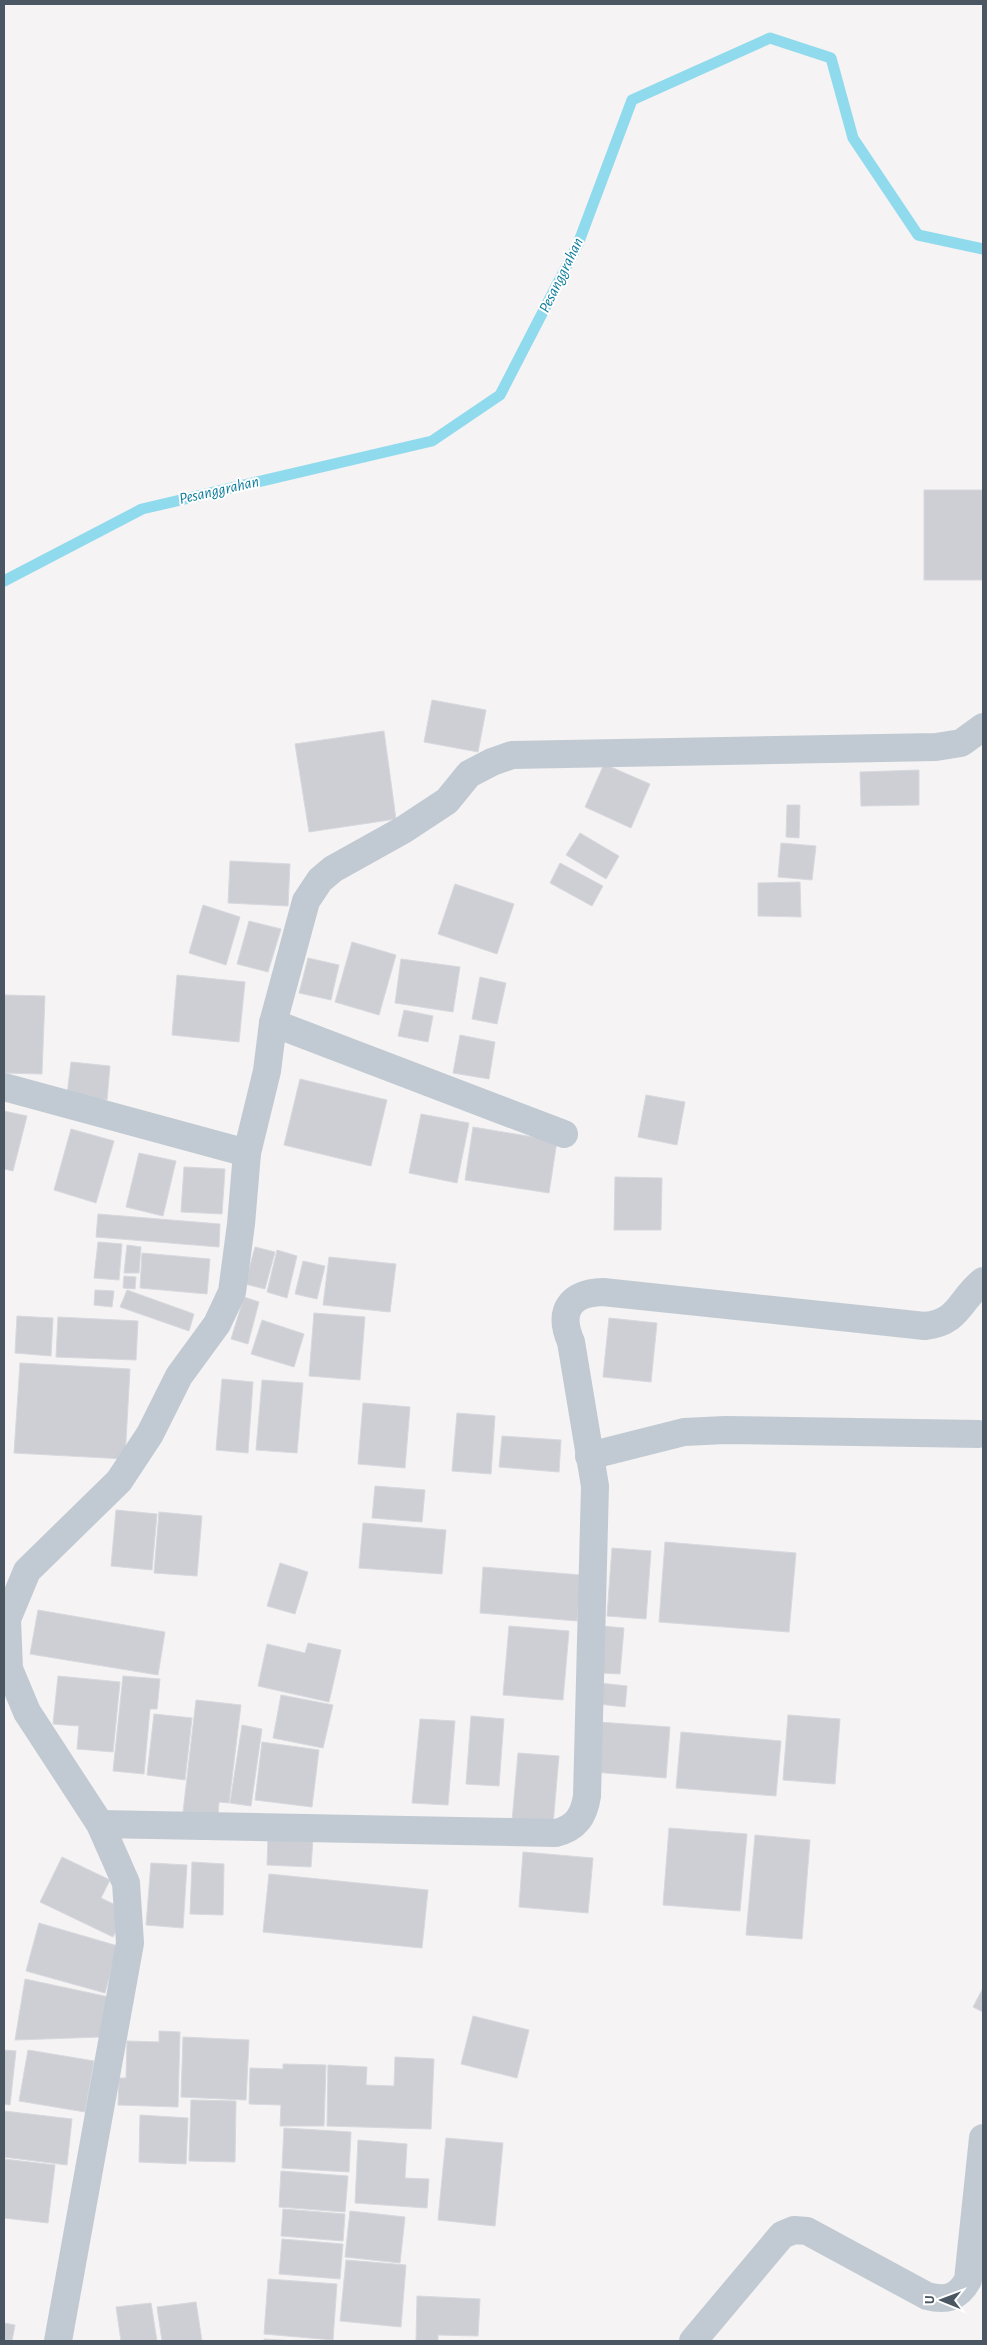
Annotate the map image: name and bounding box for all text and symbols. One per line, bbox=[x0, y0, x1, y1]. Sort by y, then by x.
water label: Pesanggrahan bbox=[536, 235, 586, 315]
water label: Pesanggrahan bbox=[178, 473, 260, 507]
north arrow bbox=[917, 2275, 967, 2325]
text: U bbox=[923, 2295, 937, 2304]

